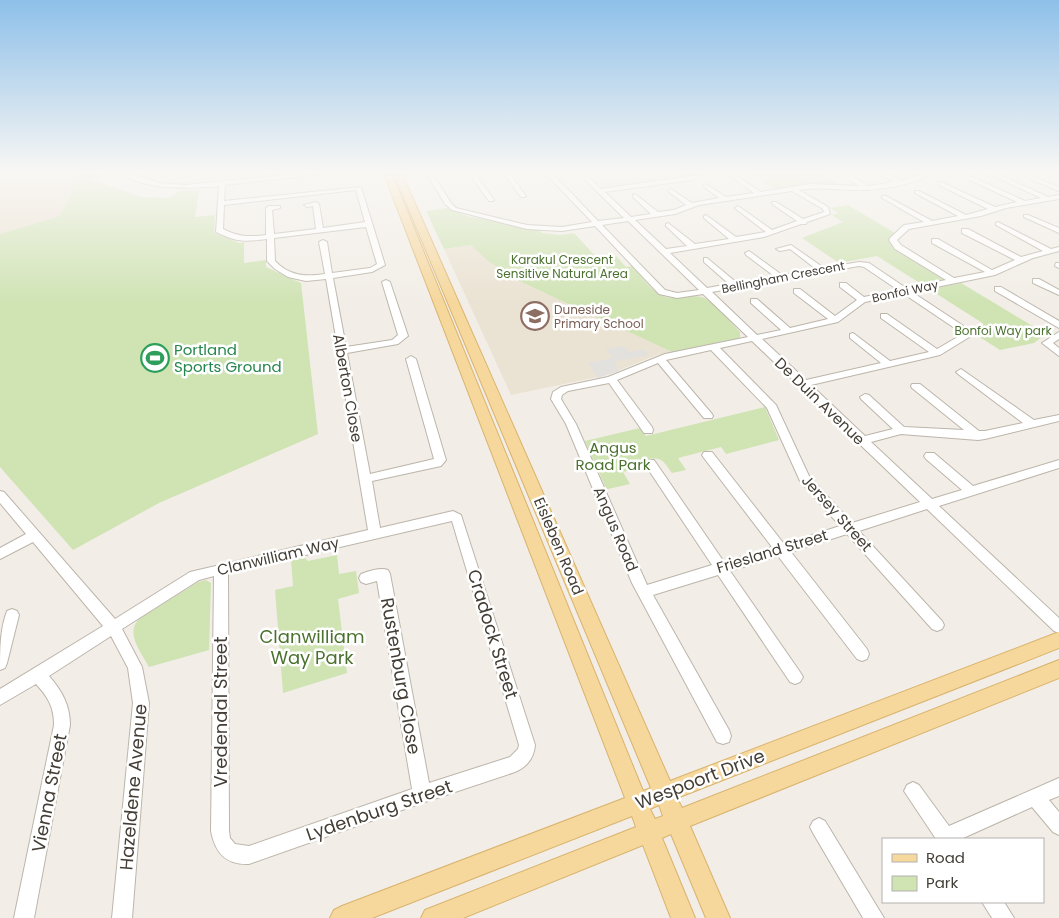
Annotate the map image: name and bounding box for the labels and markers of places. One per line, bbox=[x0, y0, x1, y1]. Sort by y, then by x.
school or university icon: Duneside Primary School bbox=[520, 301, 550, 331]
place label: Duneside Primary School bbox=[554, 301, 644, 332]
place label: Portland Sports Ground bbox=[174, 339, 282, 377]
sports icon: Portland Sports Ground bbox=[140, 343, 170, 373]

